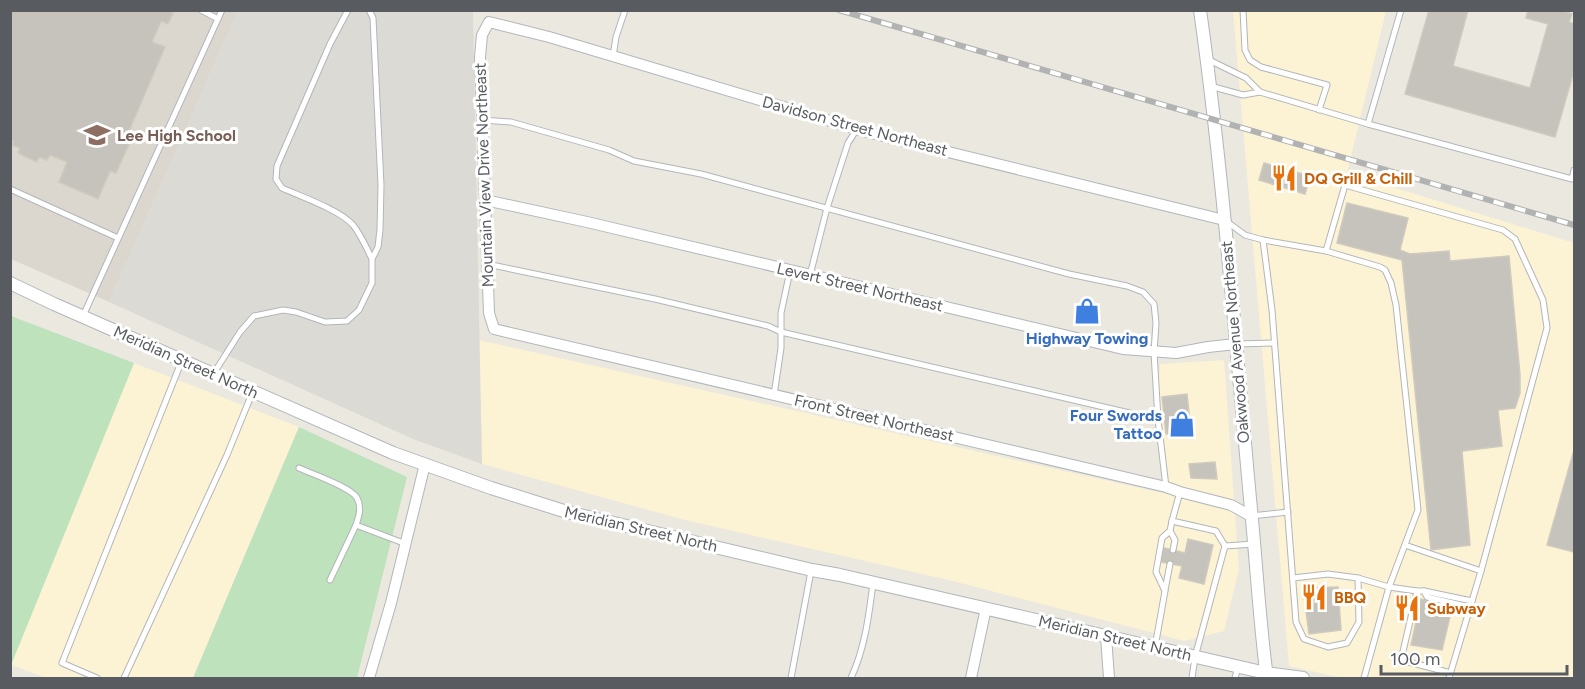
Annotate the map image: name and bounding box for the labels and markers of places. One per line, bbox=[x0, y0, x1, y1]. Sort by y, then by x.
school or university icon: Lee High School bbox=[82, 120, 112, 150]
place label: Lee High School bbox=[117, 126, 236, 145]
restaurant icon: DQ Grill & Chill bbox=[1269, 163, 1299, 193]
place label: DQ Grill & Chill bbox=[1304, 169, 1412, 188]
shop icon: Highway Towing bbox=[1072, 296, 1102, 326]
place label: Highway Towing bbox=[1026, 329, 1148, 348]
place label: Four Swords Tattoo bbox=[1070, 406, 1163, 443]
shop icon: Four Swords Tattoo bbox=[1167, 409, 1197, 439]
restaurant icon: BBQ bbox=[1299, 582, 1329, 612]
place label: BBQ bbox=[1334, 588, 1367, 607]
restaurant icon: Subway bbox=[1392, 593, 1422, 623]
place label: Subway bbox=[1427, 599, 1486, 618]

